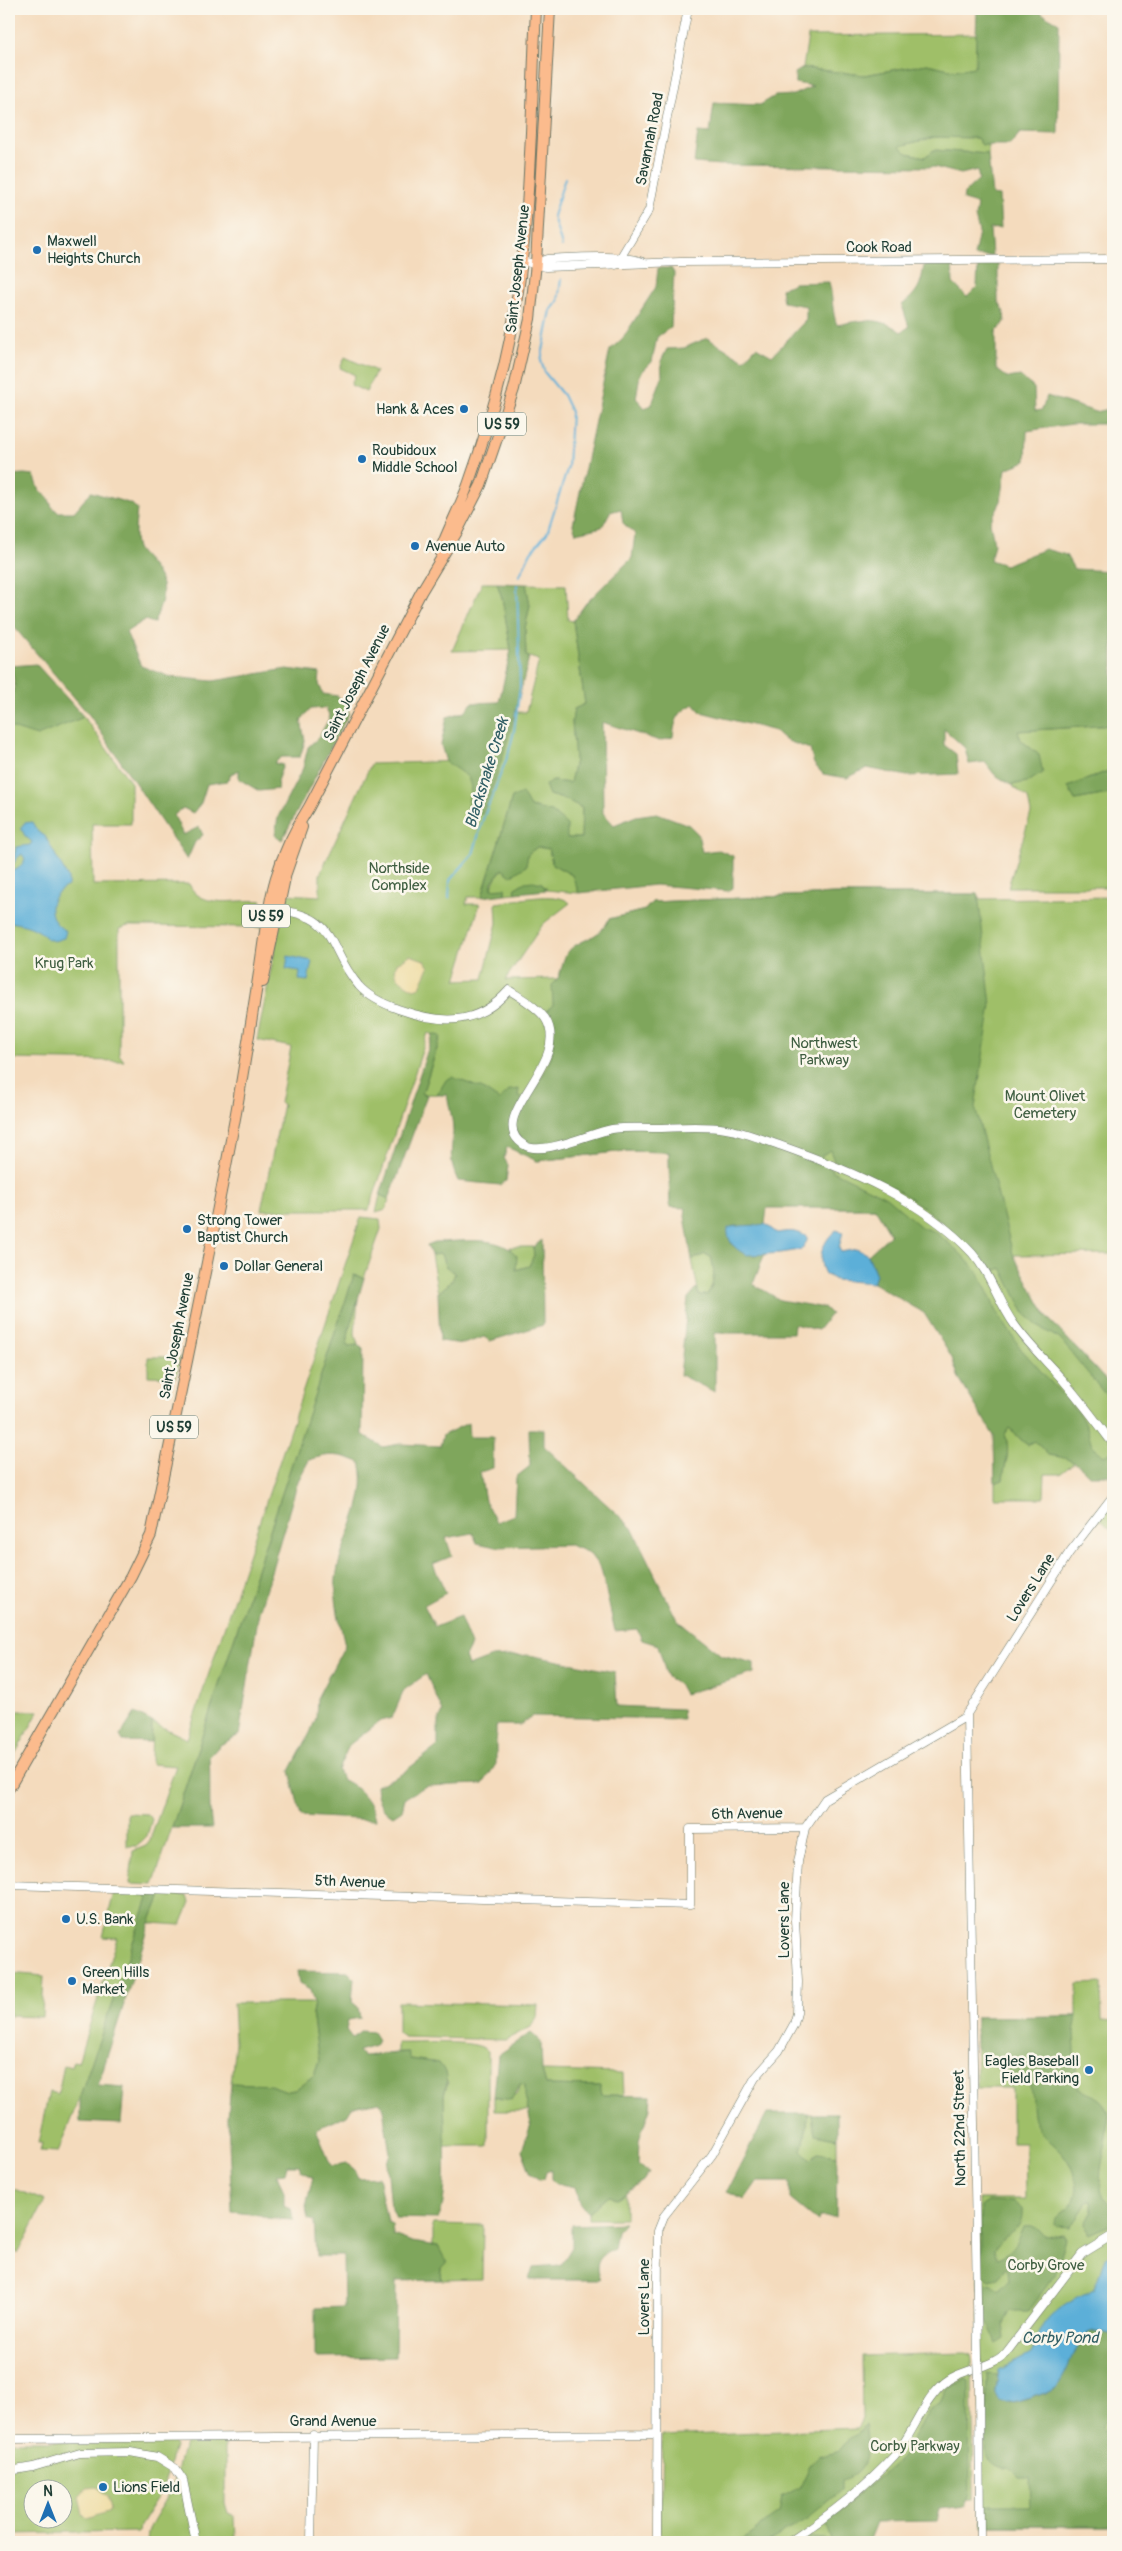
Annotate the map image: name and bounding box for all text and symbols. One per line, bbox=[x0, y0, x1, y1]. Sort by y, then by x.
street label: Savannah Road bbox=[632, 91, 668, 187]
street label: Saint Joseph Avenue bbox=[502, 203, 534, 334]
place label: Maxwell Heights Church bbox=[47, 232, 141, 268]
street label: Cook Road bbox=[846, 238, 912, 257]
marker: Maxwell Heights Church bbox=[31, 244, 43, 256]
place label: Hank & Aces bbox=[376, 400, 454, 419]
marker: Hank & Aces bbox=[458, 403, 470, 415]
road number: US 59 bbox=[478, 412, 526, 436]
place label: Roubidoux Middle School bbox=[372, 441, 457, 477]
marker: Roubidoux Middle School bbox=[356, 453, 368, 465]
place label: Avenue Auto bbox=[425, 537, 505, 556]
marker: Avenue Auto bbox=[409, 540, 421, 552]
street label: Saint Joseph Avenue bbox=[319, 621, 395, 745]
water label: Blacksnake Creek bbox=[461, 714, 514, 831]
park label: Northside Complex bbox=[369, 859, 430, 895]
road number: US 59 bbox=[242, 904, 290, 928]
park label: Krug Park bbox=[34, 954, 94, 973]
park label: Northwest Parkway bbox=[791, 1034, 858, 1070]
park label: Mount Olivet Cemetery bbox=[1005, 1087, 1086, 1123]
place label: Strong Tower Baptist Church bbox=[197, 1211, 288, 1247]
marker: Strong Tower Baptist Church bbox=[181, 1223, 193, 1235]
place label: Dollar General bbox=[234, 1257, 323, 1276]
marker: Dollar General bbox=[218, 1260, 230, 1272]
street label: Saint Joseph Avenue bbox=[155, 1270, 199, 1401]
road number: US 59 bbox=[150, 1415, 198, 1438]
street label: Lovers Lane bbox=[1003, 1550, 1060, 1626]
street label: 6th Avenue bbox=[711, 1804, 783, 1824]
street label: 5th Avenue bbox=[314, 1871, 386, 1893]
street label: Lovers Lane bbox=[775, 1881, 794, 1958]
place label: U.S. Bank bbox=[76, 1910, 134, 1929]
marker: U.S. Bank bbox=[60, 1913, 72, 1925]
place label: Green Hills Market bbox=[82, 1963, 150, 1999]
marker: Green Hills Market bbox=[66, 1975, 78, 1987]
place label: Eagles Baseball Field Parking bbox=[985, 2052, 1079, 2088]
marker: Eagles Baseball Field Parking bbox=[1083, 2064, 1095, 2076]
street label: North 22nd Street bbox=[949, 2069, 971, 2186]
park label: Corby Grove bbox=[1008, 2256, 1085, 2275]
street label: Lovers Lane bbox=[635, 2258, 654, 2335]
water label: Corby Pond bbox=[1022, 2328, 1100, 2348]
street label: Grand Avenue bbox=[289, 2412, 377, 2431]
park label: Corby Parkway bbox=[870, 2437, 960, 2456]
north arrow bbox=[22, 2478, 72, 2528]
place label: Lions Field bbox=[113, 2478, 180, 2497]
marker: Lions Field bbox=[97, 2481, 109, 2493]
text: N bbox=[43, 2483, 53, 2500]

